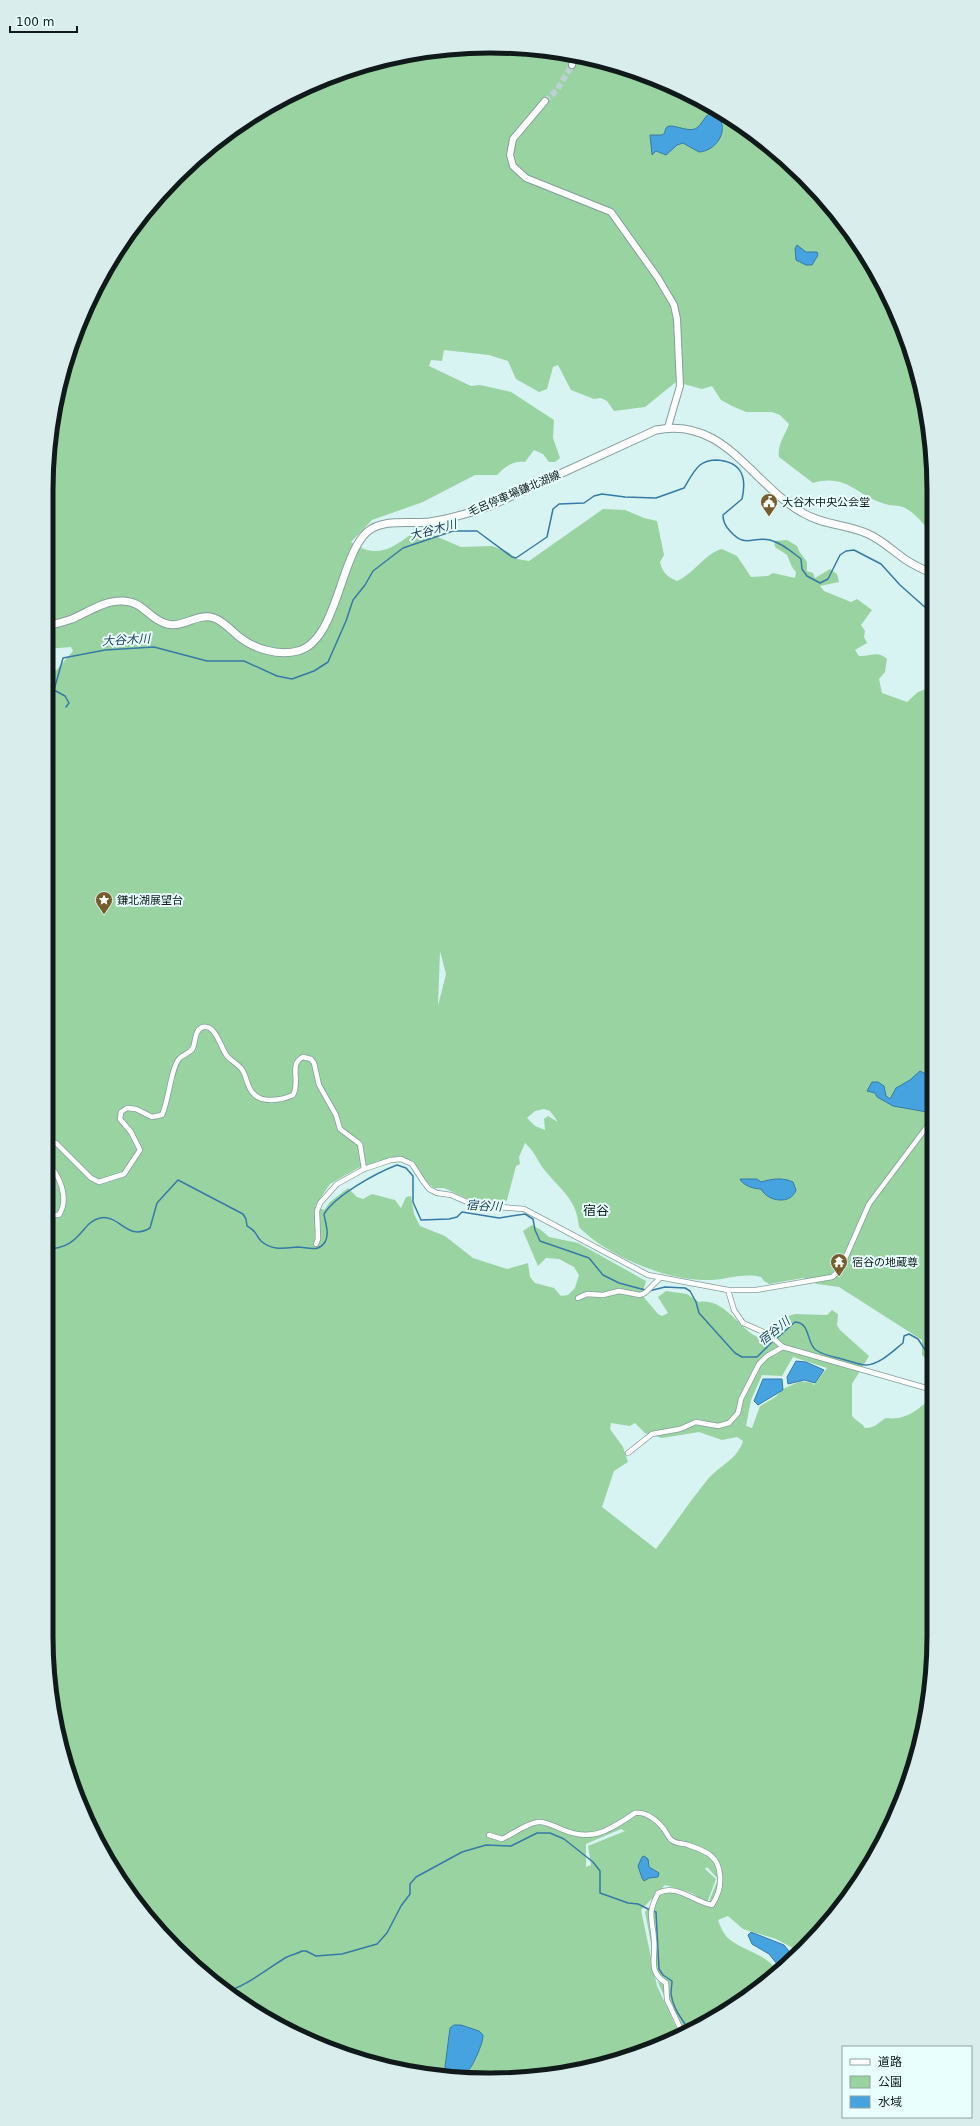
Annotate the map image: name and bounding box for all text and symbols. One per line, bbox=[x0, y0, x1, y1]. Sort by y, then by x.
scale bar bbox=[10, 8, 77, 34]
text: 100 m bbox=[16, 15, 54, 29]
street label: 毛呂停車場鎌北湖線 bbox=[466, 468, 562, 519]
public building icon: 大谷木中央公会堂 bbox=[759, 492, 779, 517]
place label: 大谷木中央公会堂 bbox=[782, 496, 870, 509]
water label: 大谷木川 bbox=[408, 517, 460, 543]
water label: 大谷木川 bbox=[102, 632, 152, 648]
place icon: 鎌北湖展望台 bbox=[94, 890, 114, 915]
place label: 鎌北湖展望台 bbox=[117, 894, 183, 907]
water label: 宿谷川 bbox=[466, 1198, 504, 1214]
district label: 宿谷 bbox=[583, 1203, 609, 1218]
temple icon: 宿谷の地蔵尊 bbox=[829, 1252, 849, 1277]
place label: 宿谷の地蔵尊 bbox=[852, 1256, 918, 1269]
water label: 宿谷川 bbox=[756, 1313, 794, 1348]
legend bbox=[842, 2046, 972, 2118]
text: 道路 bbox=[878, 2055, 902, 2069]
text: 公園 bbox=[878, 2075, 902, 2089]
text: 水域 bbox=[878, 2095, 902, 2109]

